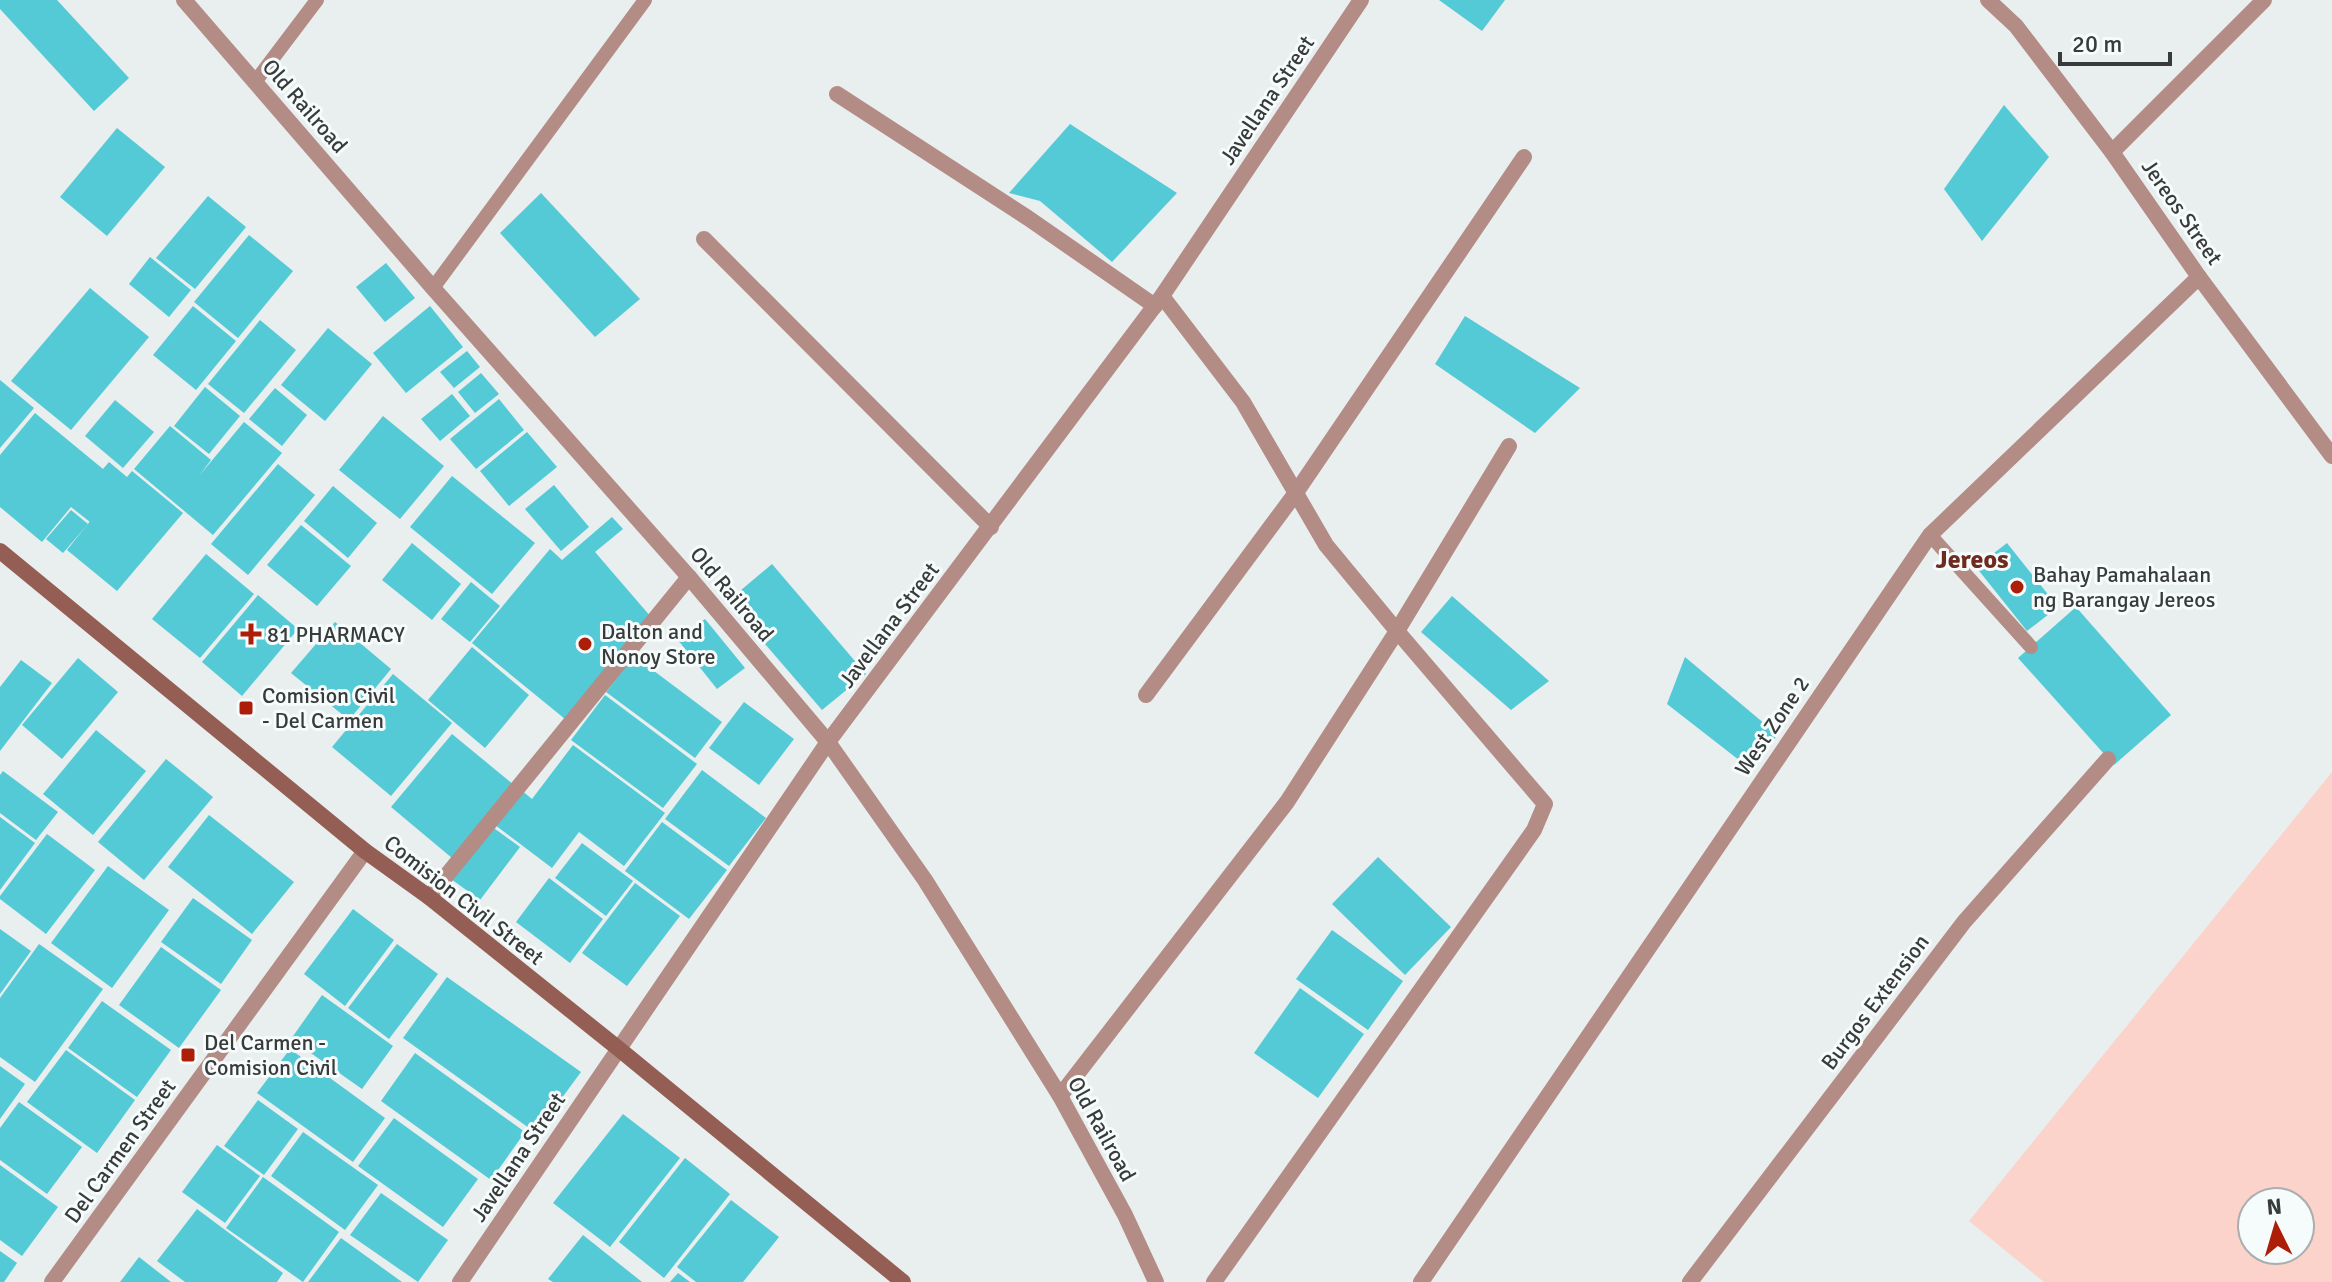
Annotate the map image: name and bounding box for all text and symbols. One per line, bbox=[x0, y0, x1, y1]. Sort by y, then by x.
scale bar bbox=[2060, 16, 2170, 66]
text: 20 m bbox=[2072, 29, 2122, 59]
street label: Javellana Street bbox=[1214, 30, 1320, 170]
street label: Old Railroad bbox=[257, 53, 353, 159]
street label: Jereos Street bbox=[2136, 154, 2228, 270]
street label: Old Railroad bbox=[684, 541, 780, 647]
district label: Jereos bbox=[1935, 544, 2009, 576]
street label: Javellana Street bbox=[833, 557, 945, 693]
place label: Bahay Pamahalaan ng Barangay Jereos bbox=[2033, 561, 2215, 613]
marker: Bahay Pamahalaan ng Barangay Jereos bbox=[2008, 578, 2026, 596]
place label: Dalton and Nonoy Store bbox=[601, 618, 715, 670]
place label: 81 PHARMACY bbox=[267, 621, 405, 648]
marker: 81 PHARMACY bbox=[242, 625, 260, 643]
marker: Dalton and Nonoy Store bbox=[576, 635, 594, 653]
street label: West Zone 2 bbox=[1729, 671, 1815, 781]
place label: Comision Civil - Del Carmen bbox=[262, 682, 395, 734]
marker: Comision Civil - Del Carmen bbox=[237, 699, 255, 717]
street label: Comision Civil Street bbox=[379, 829, 549, 971]
street label: Burgos Extension bbox=[1815, 929, 1935, 1075]
place label: Del Carmen - Comision Civil bbox=[204, 1029, 337, 1081]
marker: Del Carmen - Comision Civil bbox=[179, 1046, 197, 1064]
street label: Old Railroad bbox=[1062, 1072, 1142, 1186]
street label: Del Carmen Street bbox=[59, 1073, 182, 1228]
street label: Javellana Street bbox=[465, 1087, 571, 1227]
north arrow bbox=[2236, 1186, 2316, 1266]
text: N bbox=[2265, 1192, 2283, 1221]

